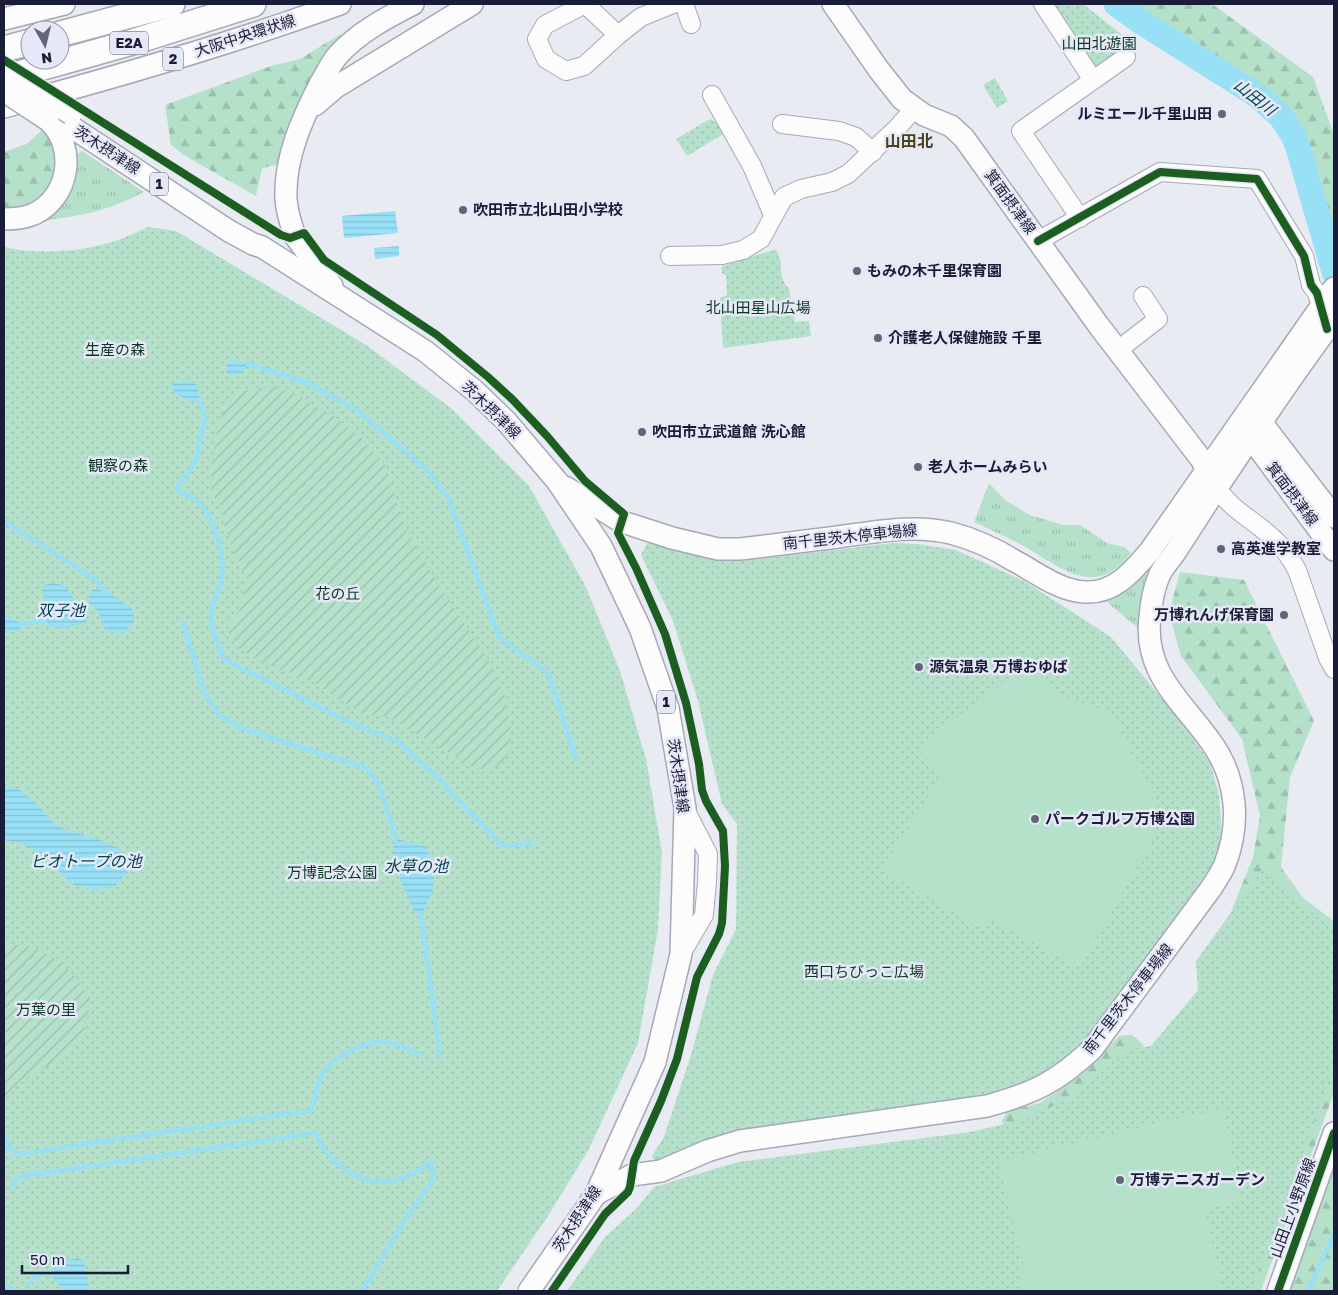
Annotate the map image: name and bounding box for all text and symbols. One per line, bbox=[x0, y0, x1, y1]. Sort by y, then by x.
street label: 大阪中央環状線 bbox=[192, 10, 297, 60]
north arrow bbox=[20, 20, 70, 70]
road number: E2A bbox=[110, 32, 148, 54]
park label: 山田北遊園 bbox=[1061, 34, 1137, 52]
road number: 2 bbox=[163, 48, 183, 70]
text: N bbox=[40, 49, 53, 68]
water label: 山田川 bbox=[1230, 74, 1282, 121]
place label: ルミエール千里山田 bbox=[1077, 104, 1212, 122]
marker: ルミエール千里山田 bbox=[1216, 108, 1228, 120]
street label: 茨木摂津線 bbox=[71, 121, 144, 177]
district label: 山田北 bbox=[885, 131, 933, 151]
street label: 箕面摂津線 bbox=[981, 166, 1040, 237]
road number: 1 bbox=[150, 172, 168, 195]
place label: 吹田市立北山田小学校 bbox=[473, 200, 623, 218]
marker: 吹田市立北山田小学校 bbox=[457, 204, 469, 216]
place label: もみの木千里保育園 bbox=[867, 261, 1002, 279]
marker: もみの木千里保育園 bbox=[851, 265, 863, 277]
park label: 北山田星山広場 bbox=[705, 298, 811, 316]
place label: 介護老人保健施設 千里 bbox=[888, 328, 1042, 346]
marker: 介護老人保健施設 千里 bbox=[872, 332, 884, 344]
park label: 生産の森 bbox=[85, 340, 145, 358]
street label: 茨木摂津線 bbox=[458, 377, 525, 442]
place label: 吹田市立武道館 洗心館 bbox=[652, 422, 806, 440]
marker: 吹田市立武道館 洗心館 bbox=[636, 426, 648, 438]
park label: 観察の森 bbox=[88, 456, 148, 474]
place label: 老人ホームみらい bbox=[928, 457, 1048, 475]
street label: 箕面摂津線 bbox=[1263, 458, 1323, 529]
marker: 老人ホームみらい bbox=[912, 461, 924, 473]
street label: 南千里茨木停車場線 bbox=[782, 520, 918, 552]
place label: 高英進学教室 bbox=[1231, 539, 1321, 557]
marker: 高英進学教室 bbox=[1215, 543, 1227, 555]
park label: 花の丘 bbox=[315, 584, 361, 602]
water label: 双子池 bbox=[37, 600, 87, 620]
place label: 万博れんげ保育園 bbox=[1154, 605, 1274, 623]
marker: 万博れんげ保育園 bbox=[1278, 609, 1290, 621]
place label: 源気温泉 万博おゆば bbox=[929, 657, 1068, 675]
marker: 源気温泉 万博おゆば bbox=[913, 661, 925, 673]
road number: 1 bbox=[657, 690, 675, 714]
street label: 茨木摂津線 bbox=[665, 737, 693, 814]
place label: パークゴルフ万博公園 bbox=[1045, 809, 1195, 827]
marker: パークゴルフ万博公園 bbox=[1029, 813, 1041, 825]
water label: ビオトープの池 bbox=[30, 851, 144, 871]
water label: 水草の池 bbox=[384, 856, 450, 876]
park label: 万博記念公園 bbox=[287, 863, 377, 881]
street label: 南千里茨木停車場線 bbox=[1079, 940, 1176, 1057]
park label: 西口ちびっこ広場 bbox=[804, 962, 924, 980]
park label: 万葉の里 bbox=[16, 1000, 76, 1018]
street label: 山田上小野原線 bbox=[1266, 1155, 1318, 1260]
place label: 万博テニスガーデン bbox=[1130, 1170, 1265, 1188]
marker: 万博テニスガーデン bbox=[1114, 1174, 1126, 1186]
street label: 茨木摂津線 bbox=[548, 1182, 604, 1255]
scale bar bbox=[22, 1242, 129, 1274]
text: 50 m bbox=[30, 1250, 65, 1268]

